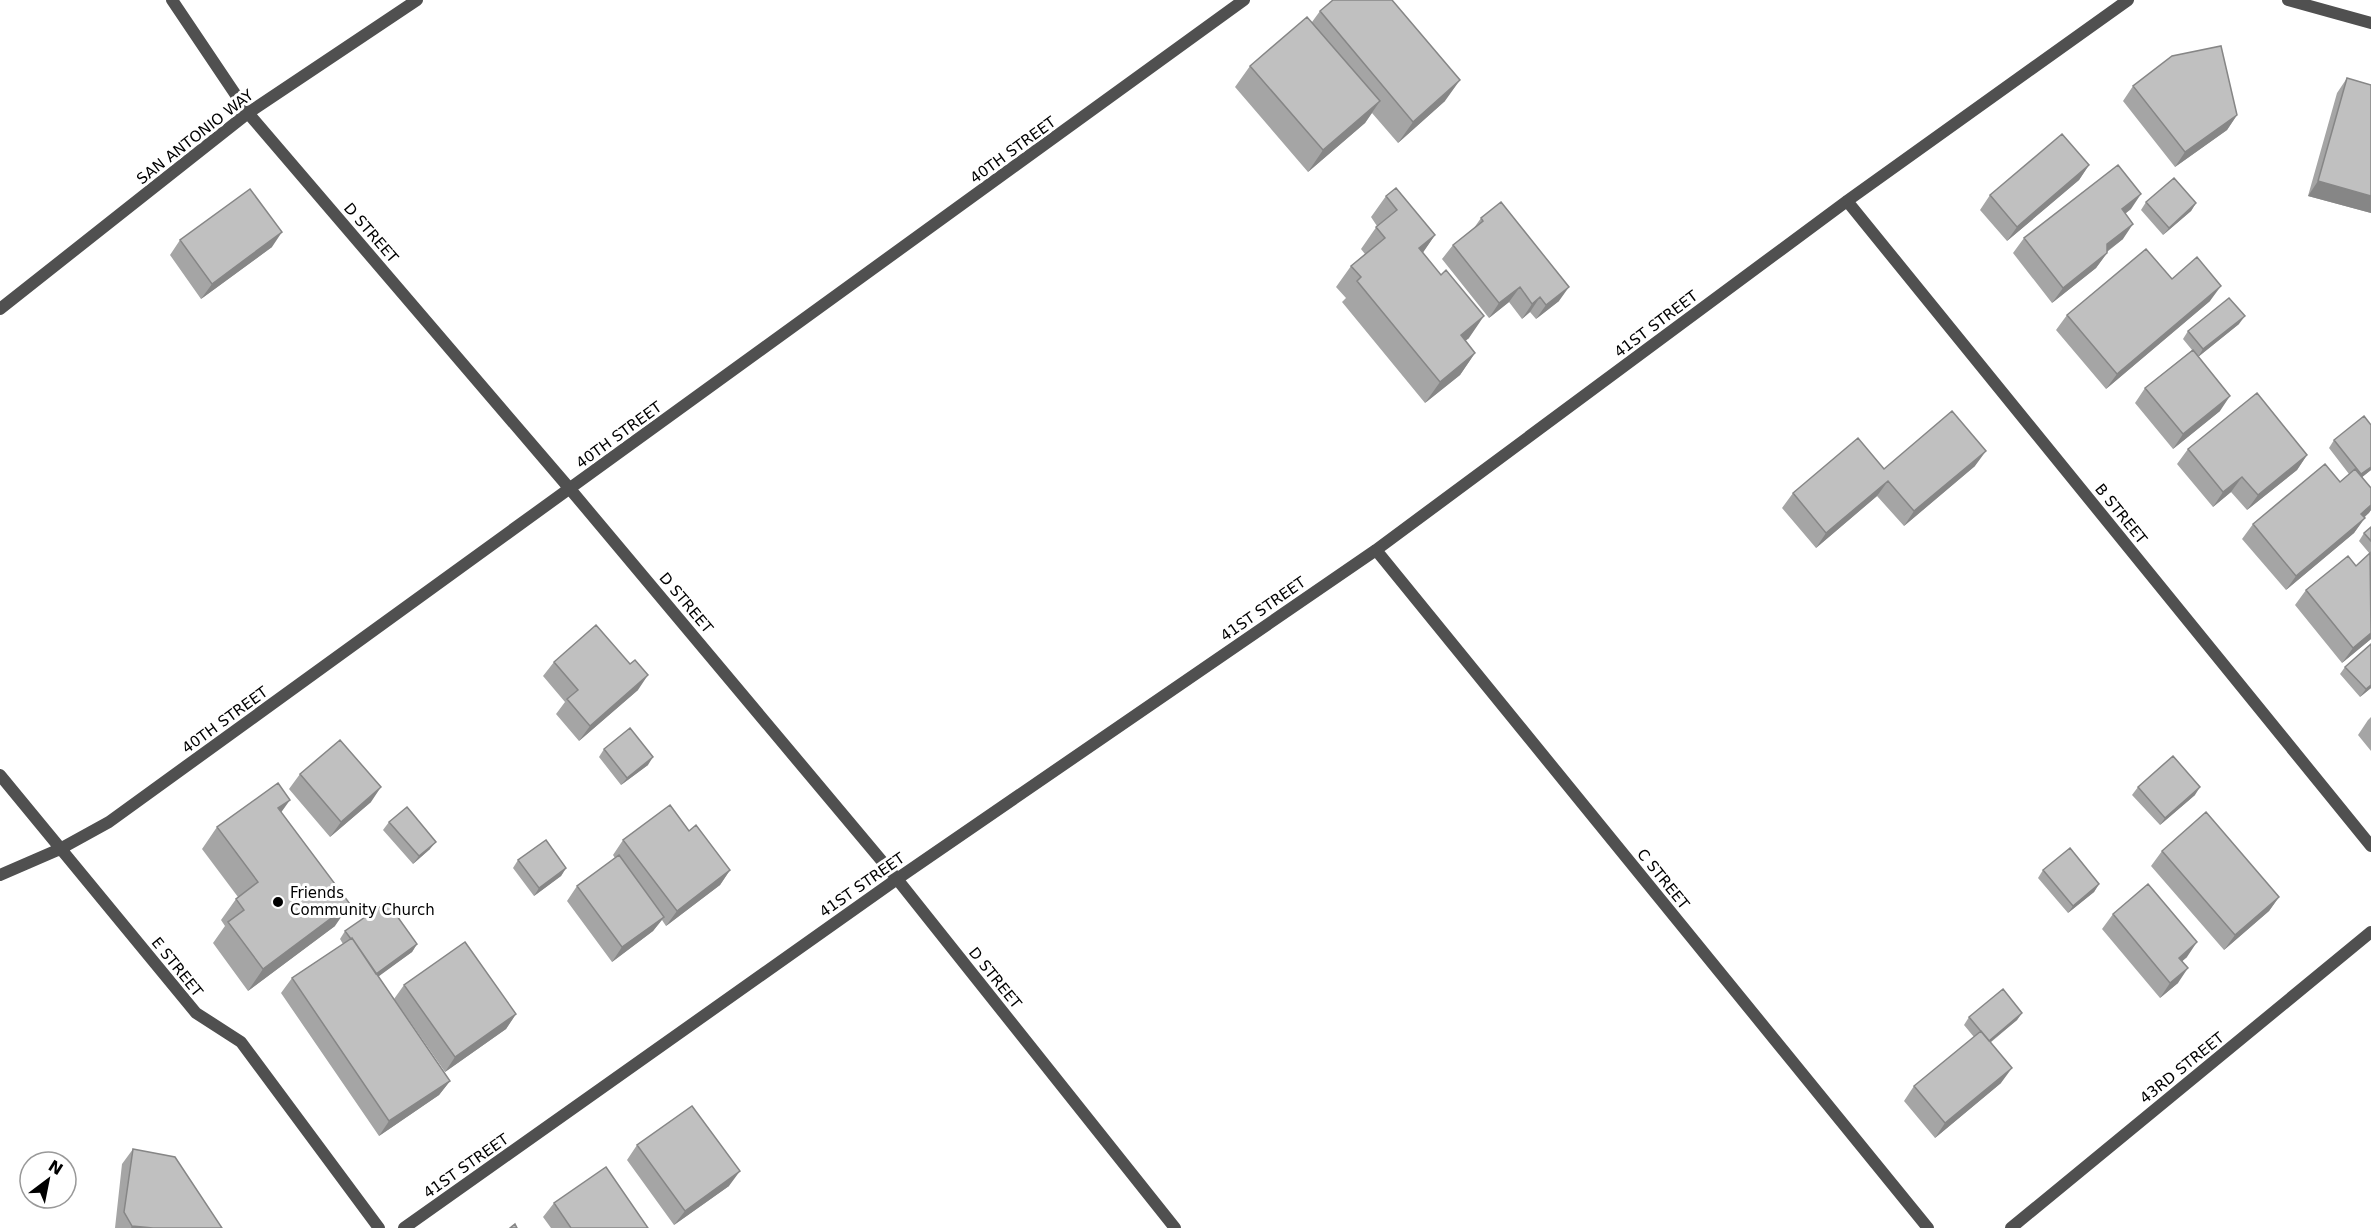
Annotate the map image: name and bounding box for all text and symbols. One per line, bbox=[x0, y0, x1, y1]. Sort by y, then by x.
street label: SAN ANTONIO WAY bbox=[133, 85, 258, 188]
street label: 40TH STREET bbox=[967, 112, 1060, 187]
street label: D STREET bbox=[340, 199, 402, 267]
street label: 41ST STREET bbox=[1611, 286, 1702, 361]
street label: 40TH STREET bbox=[573, 397, 666, 472]
street label: B STREET bbox=[2091, 480, 2151, 548]
street label: D STREET bbox=[655, 569, 717, 638]
street label: 41ST STREET bbox=[1217, 573, 1310, 645]
street label: 40TH STREET bbox=[179, 682, 272, 757]
street label: C STREET bbox=[1633, 845, 1693, 913]
street label: 41ST STREET bbox=[816, 849, 909, 921]
place label: Friends Community Church bbox=[290, 884, 435, 919]
marker: Friends Community Church bbox=[271, 895, 285, 909]
street label: E STREET bbox=[148, 934, 207, 1001]
street label: D STREET bbox=[965, 944, 1026, 1013]
street label: 43RD STREET bbox=[2136, 1028, 2228, 1107]
street label: 41ST STREET bbox=[420, 1130, 513, 1202]
north arrow bbox=[18, 1150, 78, 1210]
text: N bbox=[45, 1156, 66, 1179]

